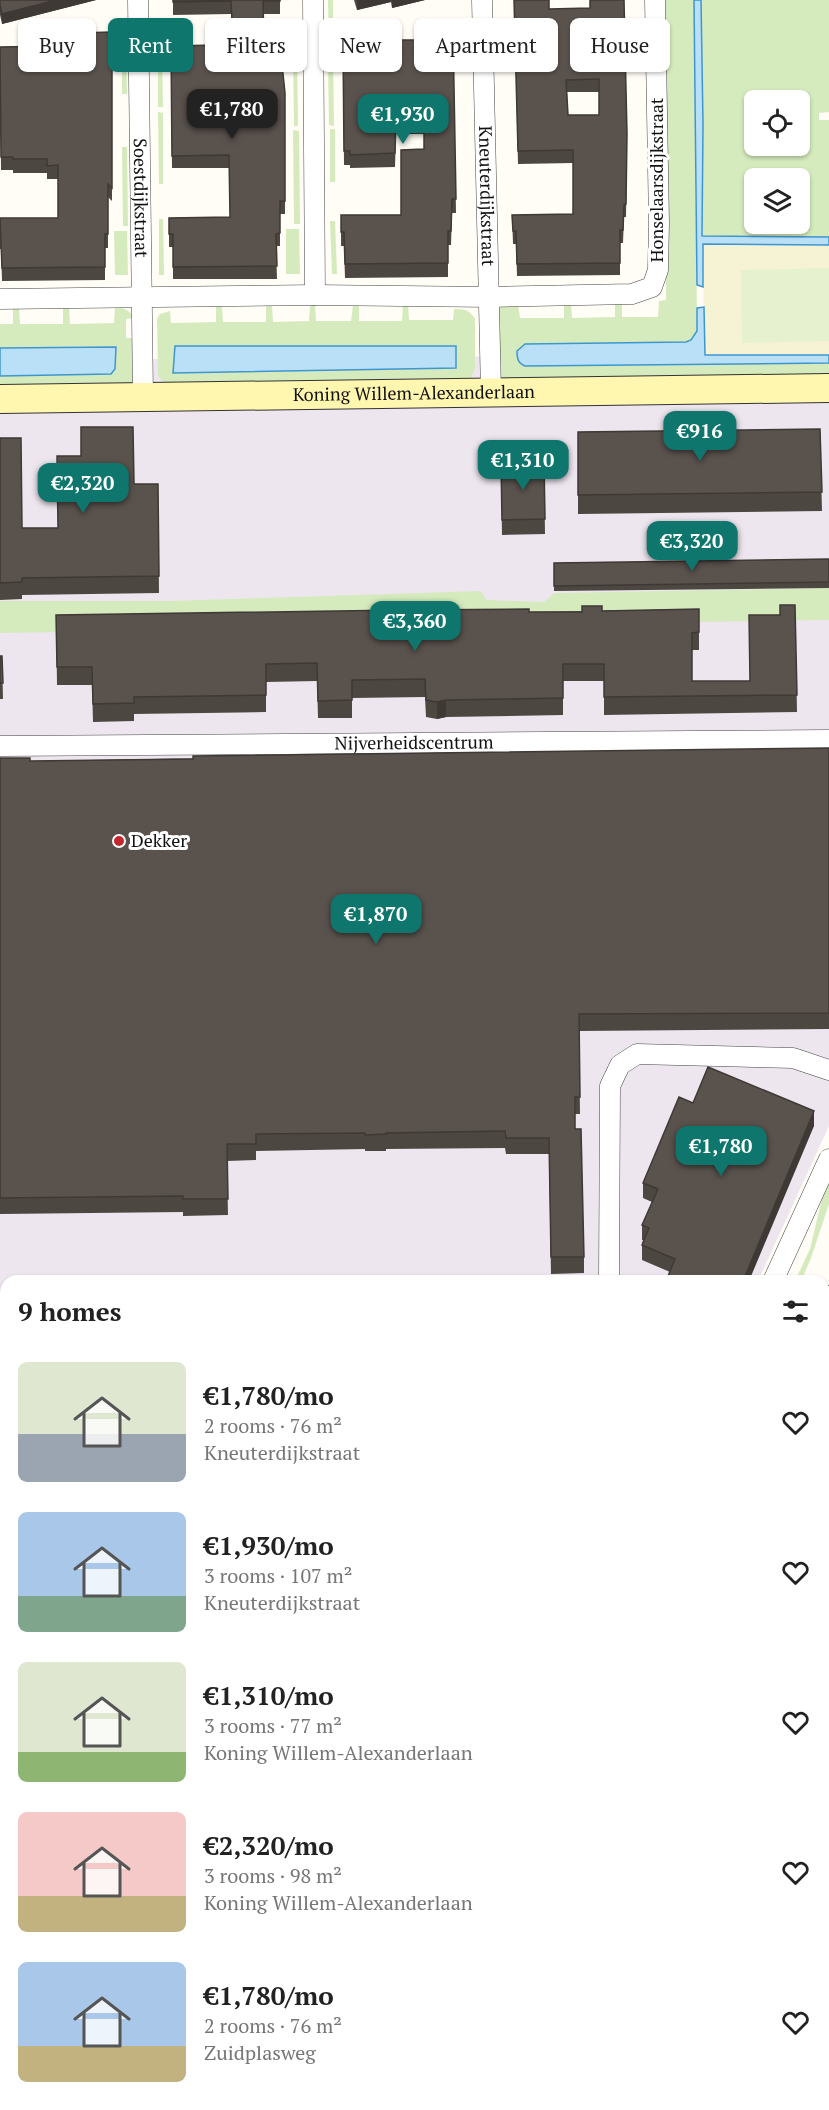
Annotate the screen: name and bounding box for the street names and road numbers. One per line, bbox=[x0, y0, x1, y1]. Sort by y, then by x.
street label: Honselaarsdijkstraat bbox=[644, 97, 668, 263]
street label: Kneuterdijkstraat bbox=[474, 125, 501, 267]
street label: Soestdijkstraat bbox=[129, 138, 154, 258]
street label: Koning Willem-Alexanderlaan bbox=[293, 379, 535, 406]
street label: Nijverheidscentrum bbox=[334, 729, 494, 755]

